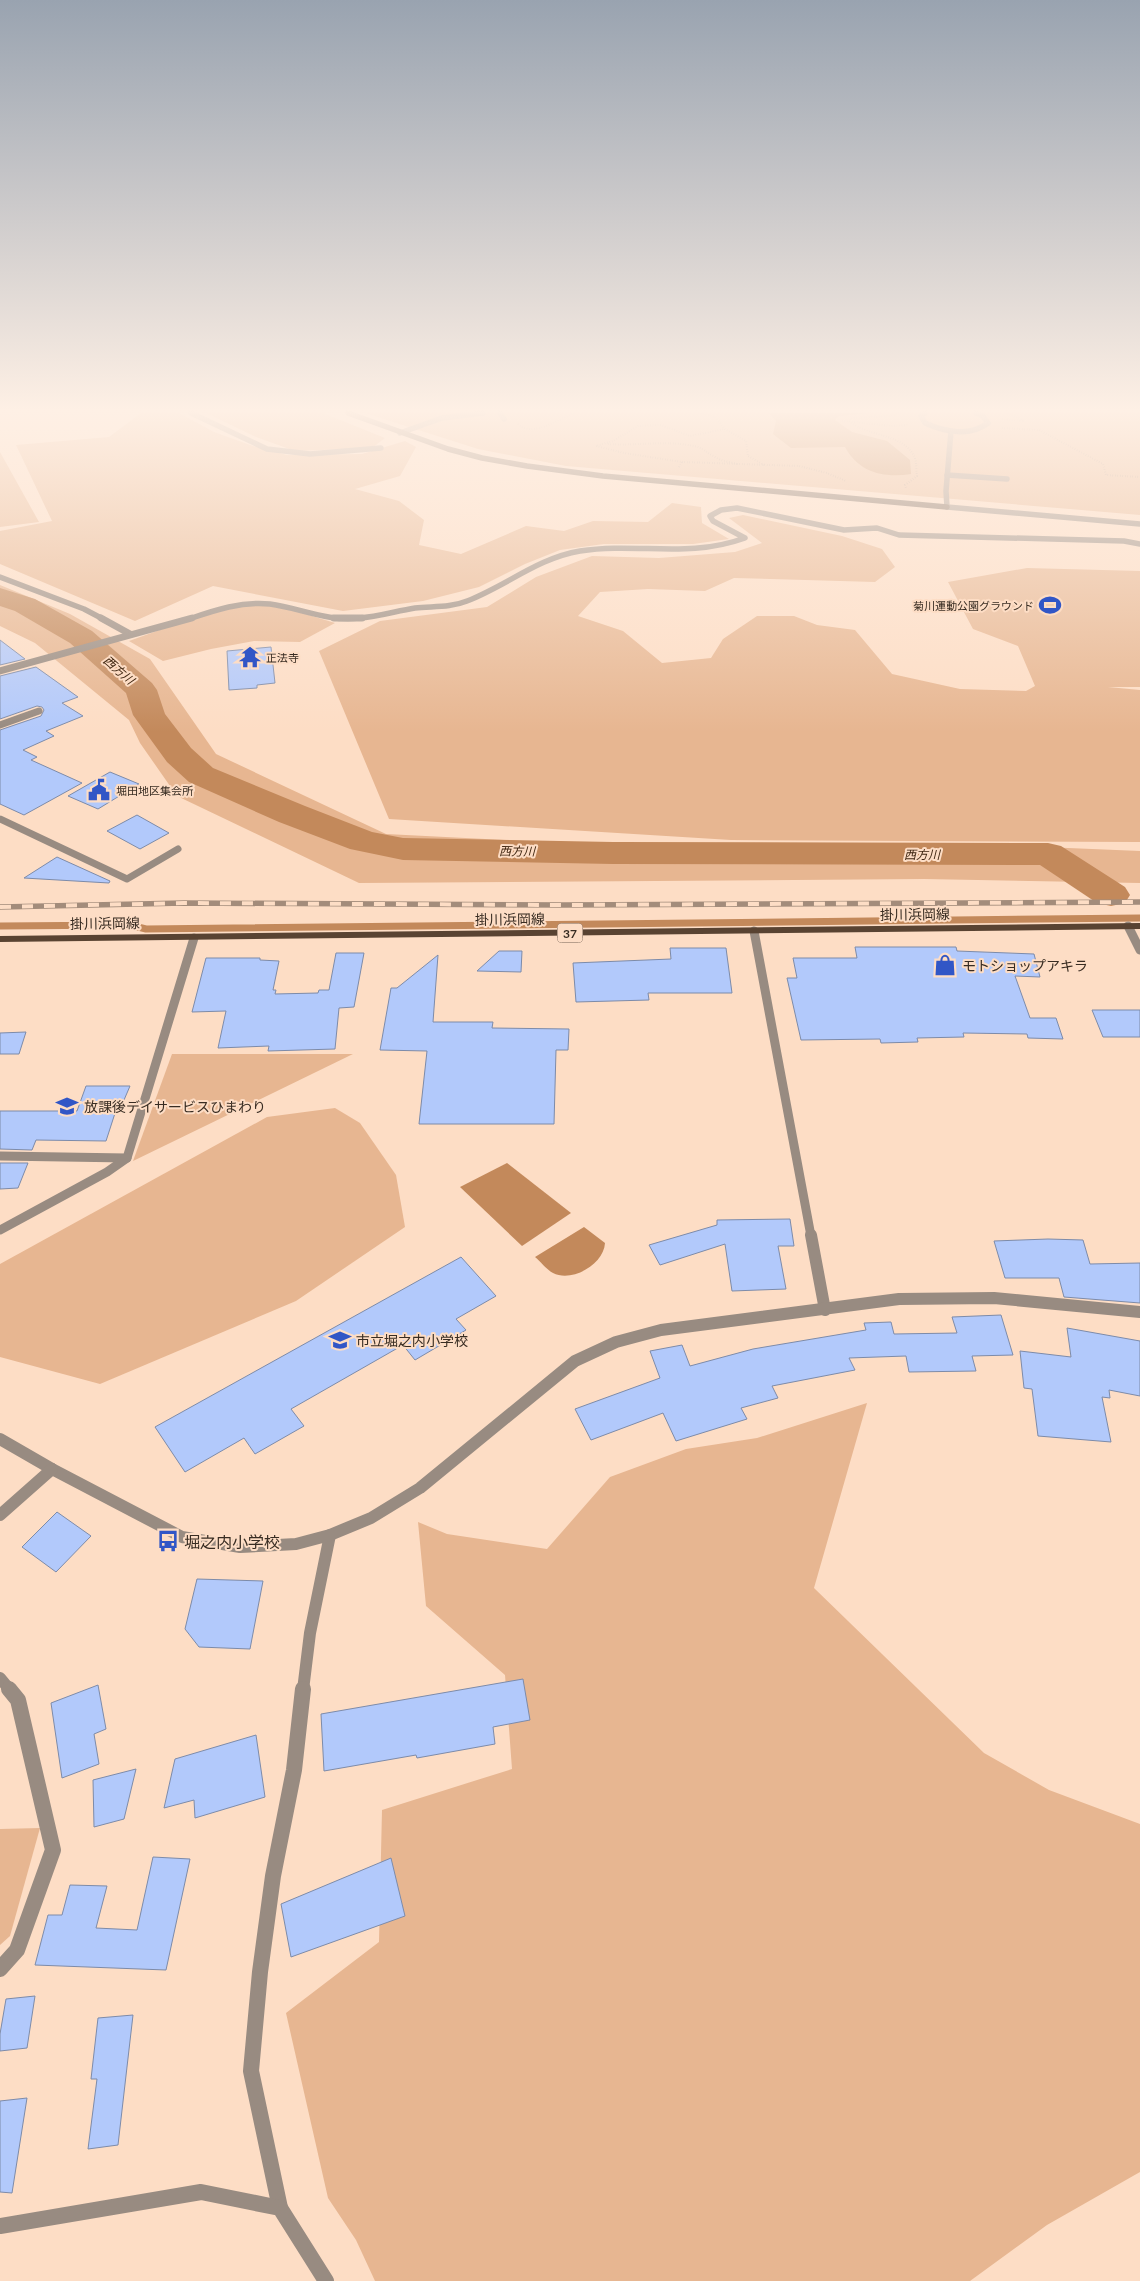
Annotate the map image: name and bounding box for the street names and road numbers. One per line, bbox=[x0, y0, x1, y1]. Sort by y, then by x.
street label: 掛川浜岡線 bbox=[880, 905, 950, 923]
street label: 掛川浜岡線 bbox=[475, 910, 545, 928]
street label: 掛川浜岡線 bbox=[70, 914, 140, 932]
road number: 37 bbox=[558, 924, 582, 942]

